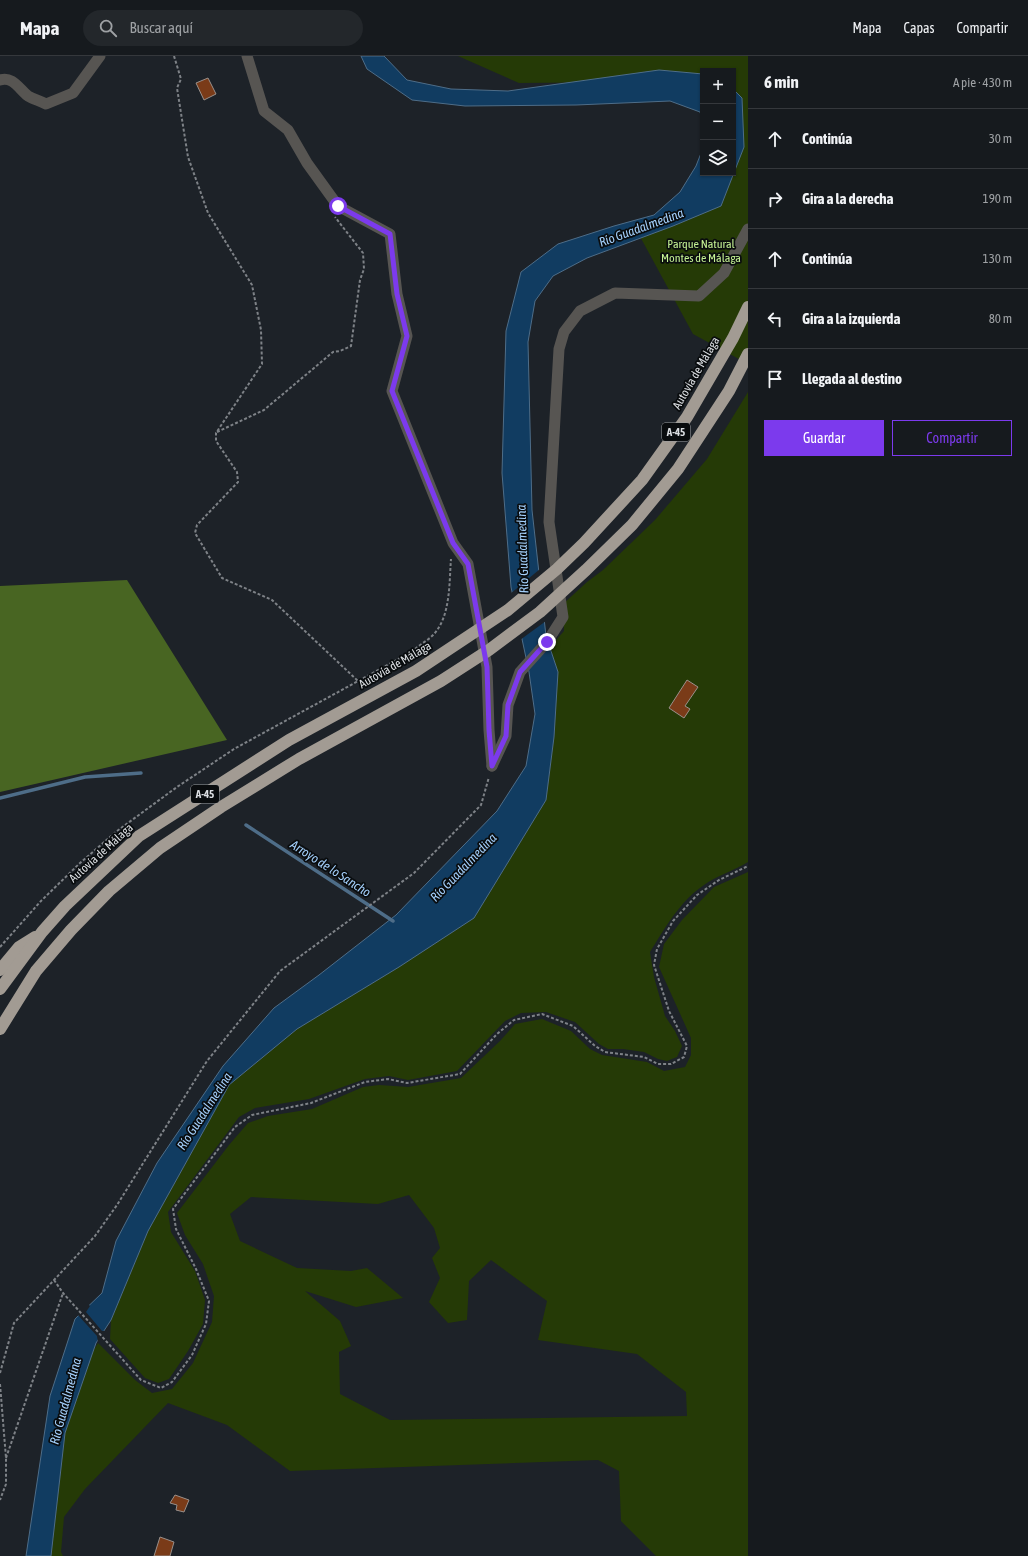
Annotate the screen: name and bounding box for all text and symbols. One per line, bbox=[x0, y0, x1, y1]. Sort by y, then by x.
search box bbox=[83, 10, 363, 46]
text: Mapa bbox=[20, 17, 59, 39]
icon: search bbox=[97, 17, 119, 39]
text: Buscar aquí bbox=[129, 19, 193, 36]
text: Mapa bbox=[853, 20, 882, 36]
text: Capas bbox=[904, 20, 935, 36]
text: Compartir bbox=[957, 20, 1008, 36]
map controls bbox=[700, 68, 736, 176]
button: + bbox=[700, 68, 736, 104]
text: 6 min bbox=[764, 72, 799, 92]
text: A pie · 430 m bbox=[953, 75, 1012, 90]
button: − bbox=[700, 104, 736, 140]
icon: ahead bbox=[764, 128, 786, 150]
text: Continúa bbox=[802, 130, 852, 147]
text: 30 m bbox=[989, 131, 1012, 146]
button: layers bbox=[700, 140, 736, 176]
icon: right bbox=[764, 188, 786, 210]
text: Gira a la derecha bbox=[802, 190, 893, 207]
text: 190 m bbox=[983, 191, 1012, 206]
route start bbox=[329, 197, 347, 215]
water label: Río Guadalmedina bbox=[597, 205, 685, 250]
park label: Parque Natural Montes de Málaga bbox=[661, 237, 741, 265]
icon: ahead bbox=[764, 248, 786, 270]
text: Continúa bbox=[802, 250, 852, 267]
text: 130 m bbox=[983, 251, 1012, 266]
icon: left bbox=[764, 308, 786, 330]
text: Gira a la izquierda bbox=[802, 310, 900, 327]
text: 80 m bbox=[989, 311, 1012, 326]
street label: Autovía de Málaga bbox=[670, 334, 722, 412]
icon: arrive bbox=[764, 368, 786, 390]
text: Llegada al destino bbox=[802, 370, 902, 387]
button: Guardar bbox=[764, 420, 884, 456]
button: Compartir bbox=[892, 420, 1012, 456]
road number: A-45 bbox=[662, 423, 690, 441]
water label: Río Guadalmedina bbox=[513, 504, 532, 594]
route end bbox=[538, 633, 556, 651]
street label: Autovía de Málaga bbox=[356, 639, 434, 691]
road number: A-45 bbox=[191, 785, 219, 803]
street label: Autovía de Málaga bbox=[66, 821, 136, 885]
water label: Río Guadalmedina bbox=[427, 830, 500, 904]
water label: Arroyo de lo Sancho bbox=[287, 836, 374, 900]
water label: Río Guadalmedina bbox=[174, 1070, 235, 1153]
water label: Río Guadalmedina bbox=[47, 1356, 84, 1446]

